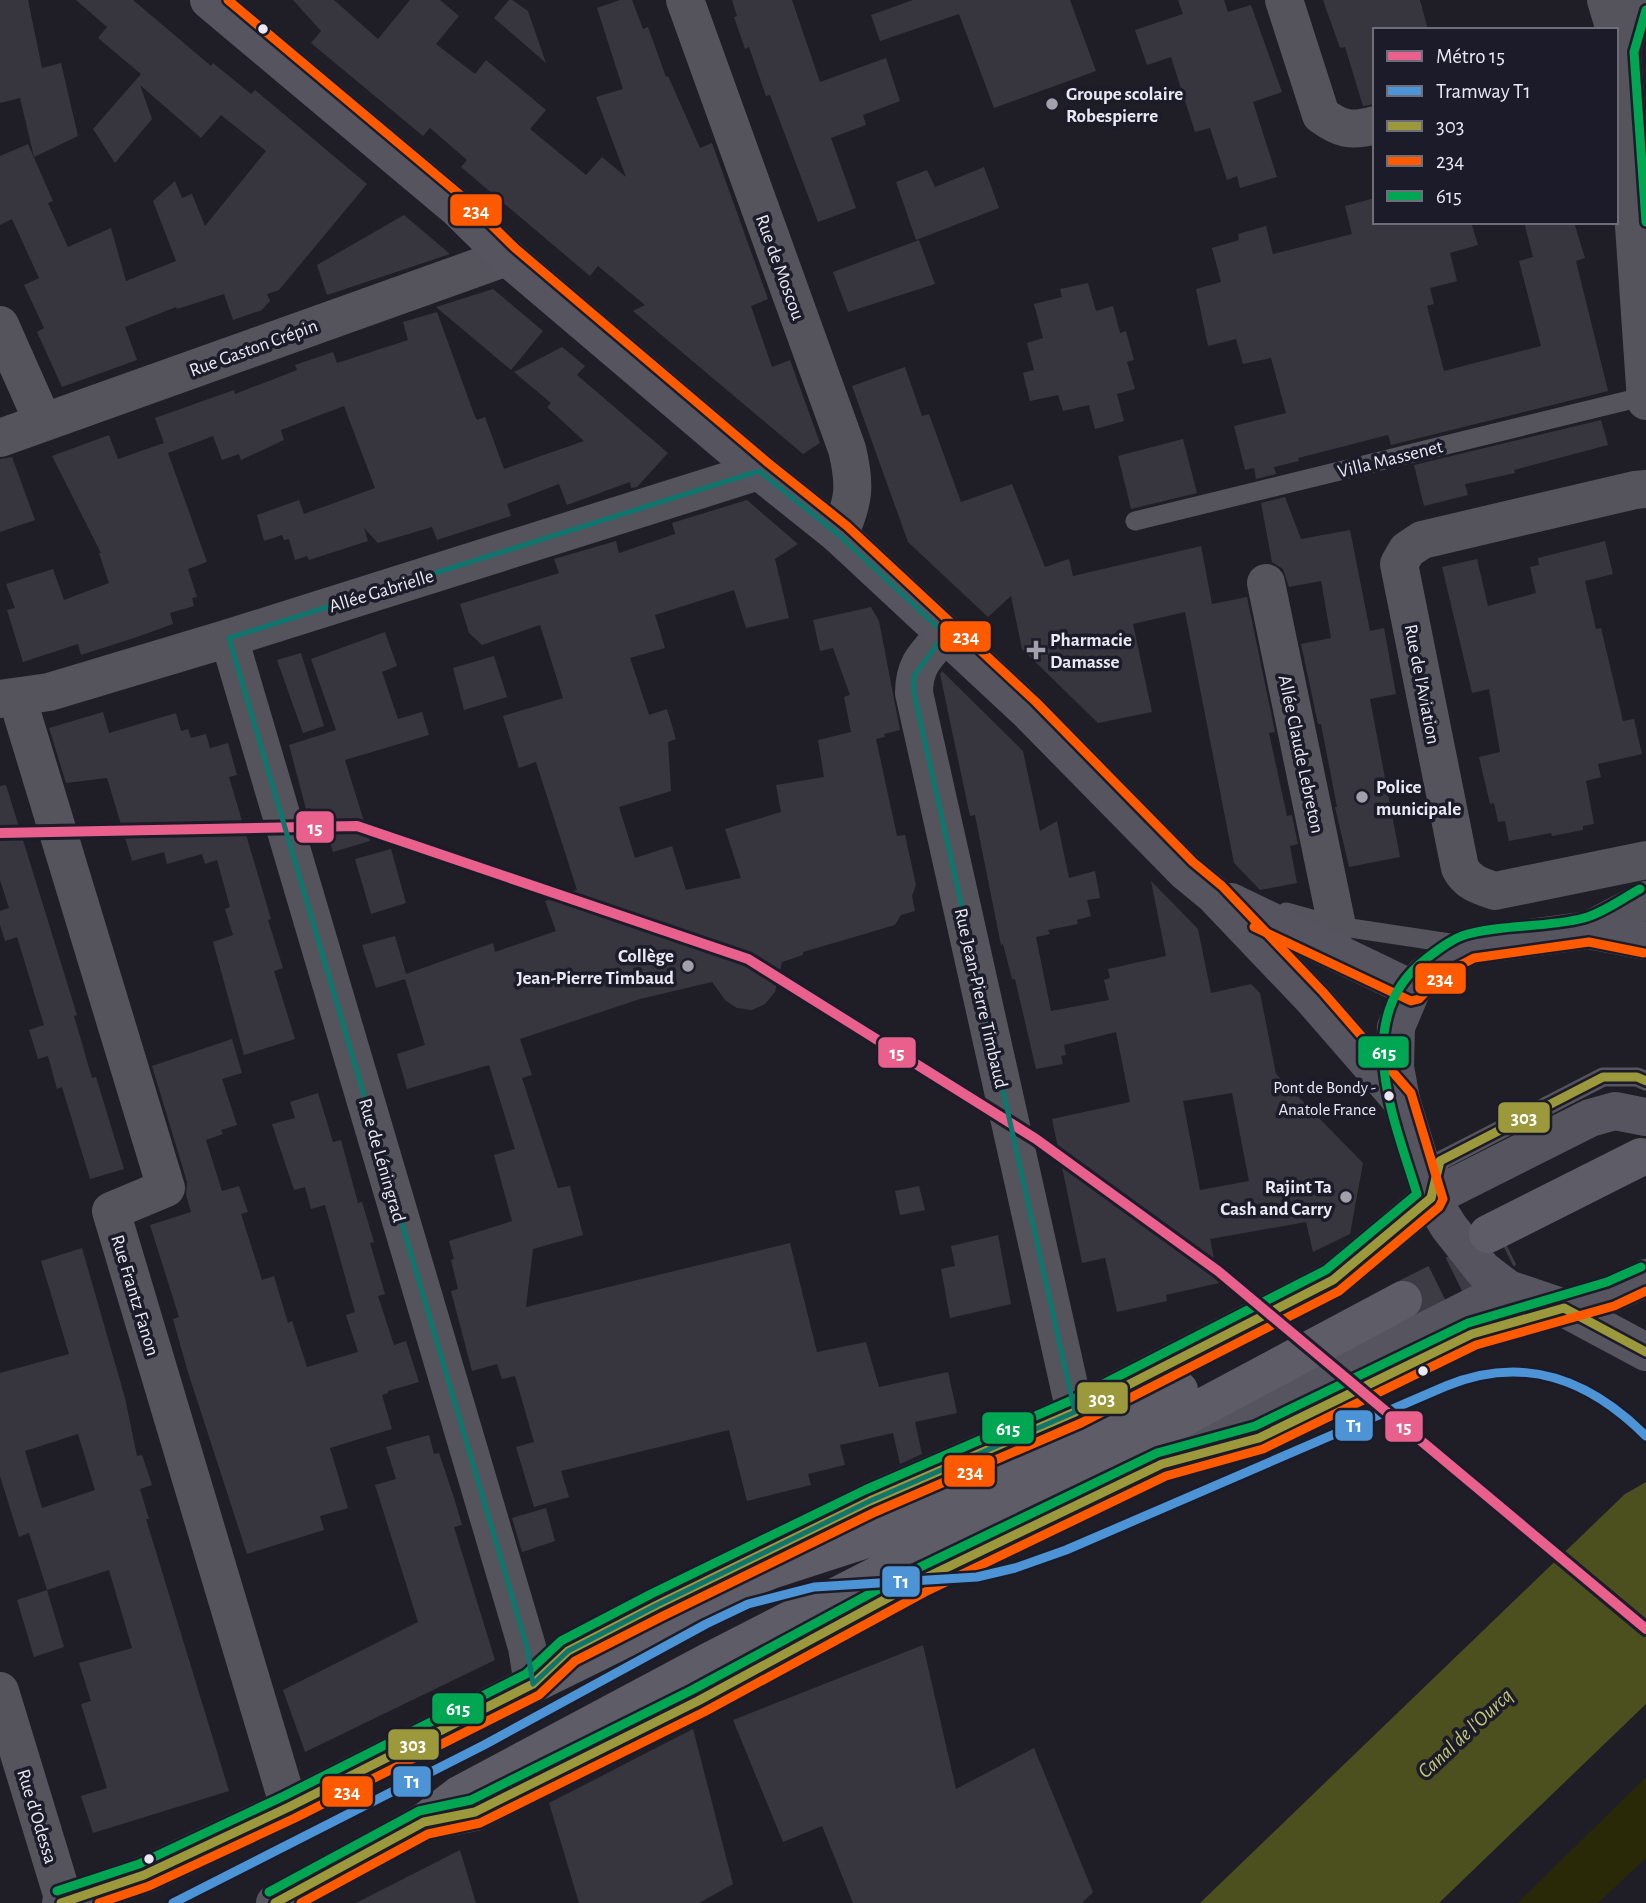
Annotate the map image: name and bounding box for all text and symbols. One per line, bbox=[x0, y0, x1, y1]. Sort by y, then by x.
unlabelled marker bbox=[256, 22, 270, 36]
legend bbox=[1373, 28, 1618, 224]
text: Métro 15 bbox=[1436, 46, 1505, 67]
text: Tramway T1 bbox=[1436, 81, 1531, 102]
place label: Groupe scolaire Robespierre bbox=[1066, 85, 1183, 126]
marker: Groupe scolaire Robespierre bbox=[1044, 96, 1060, 112]
text: 303 bbox=[1436, 116, 1464, 137]
text: 234 bbox=[1436, 151, 1464, 172]
text: 615 bbox=[1436, 186, 1462, 207]
line badge: 234 bbox=[449, 193, 503, 227]
text: 234 bbox=[463, 202, 490, 221]
street label: Rue de Moscou bbox=[752, 212, 808, 323]
street label: Rue Gaston Crépin bbox=[187, 316, 320, 380]
street label: Villa Massenet bbox=[1336, 437, 1445, 482]
street label: Allée Gabrielle bbox=[327, 567, 436, 616]
line badge: 234 bbox=[939, 620, 992, 653]
street label: Rue de l'Aviation bbox=[1401, 623, 1442, 746]
text: 234 bbox=[953, 628, 980, 647]
place label: Pharmacie Damasse bbox=[1050, 631, 1132, 672]
marker: Pharmacie Damasse bbox=[1028, 642, 1044, 658]
street label: Allée Claude Lebreton bbox=[1274, 673, 1327, 835]
place label: Police municipale bbox=[1376, 778, 1461, 819]
marker: Police municipale bbox=[1354, 789, 1370, 805]
line badge: 15 bbox=[295, 810, 335, 844]
text: 15 bbox=[307, 819, 323, 838]
street label: Rue Jean-Pierre Timbaud bbox=[951, 906, 1011, 1090]
place label: Collège Jean-Pierre Timbaud bbox=[516, 947, 674, 988]
marker: Collège Jean-Pierre Timbaud bbox=[680, 958, 696, 974]
line badge: 234 bbox=[1414, 962, 1467, 995]
text: 234 bbox=[1427, 970, 1454, 989]
line badge: 615 bbox=[1357, 1035, 1410, 1069]
line badge: 15 bbox=[877, 1036, 917, 1069]
text: 15 bbox=[889, 1044, 905, 1063]
text: 615 bbox=[1372, 1044, 1396, 1063]
place label: Pont de Bondy - Anatole France bbox=[1273, 1079, 1376, 1118]
marker: Pont de Bondy - Anatole France bbox=[1382, 1089, 1396, 1103]
street label: Rue de Léningrad bbox=[355, 1096, 408, 1225]
line badge: 303 bbox=[1497, 1101, 1551, 1134]
text: 303 bbox=[1511, 1109, 1537, 1128]
place label: Rajint Ta Cash and Carry bbox=[1220, 1178, 1333, 1219]
marker: Rajint Ta Cash and Carry bbox=[1338, 1189, 1354, 1205]
street label: Rue Frantz Fanon bbox=[107, 1233, 162, 1358]
unlabelled marker bbox=[1416, 1364, 1430, 1378]
line badge: 303 bbox=[1076, 1381, 1129, 1415]
text: 303 bbox=[1089, 1390, 1115, 1409]
line badge: T1 bbox=[1334, 1409, 1374, 1442]
line badge: 15 bbox=[1384, 1410, 1424, 1443]
line badge: 615 bbox=[981, 1411, 1035, 1445]
text: T1 bbox=[1346, 1417, 1362, 1436]
text: 15 bbox=[1396, 1418, 1412, 1437]
text: 615 bbox=[996, 1420, 1020, 1439]
line badge: 234 bbox=[943, 1454, 996, 1488]
text: 234 bbox=[957, 1463, 984, 1482]
line badge: T1 bbox=[881, 1565, 921, 1598]
text: T1 bbox=[893, 1573, 909, 1592]
water label: Canal de l'Ourcq bbox=[1414, 1684, 1517, 1782]
line badge: 615 bbox=[431, 1692, 485, 1725]
text: 615 bbox=[446, 1700, 470, 1719]
line badge: 303 bbox=[387, 1728, 440, 1761]
text: 303 bbox=[400, 1736, 426, 1755]
line badge: T1 bbox=[392, 1765, 432, 1798]
street label: Rue d'Odessa bbox=[13, 1767, 60, 1866]
text: T1 bbox=[404, 1773, 420, 1792]
line badge: 234 bbox=[321, 1775, 374, 1808]
text: 234 bbox=[334, 1783, 361, 1802]
unlabelled marker bbox=[142, 1852, 156, 1866]

